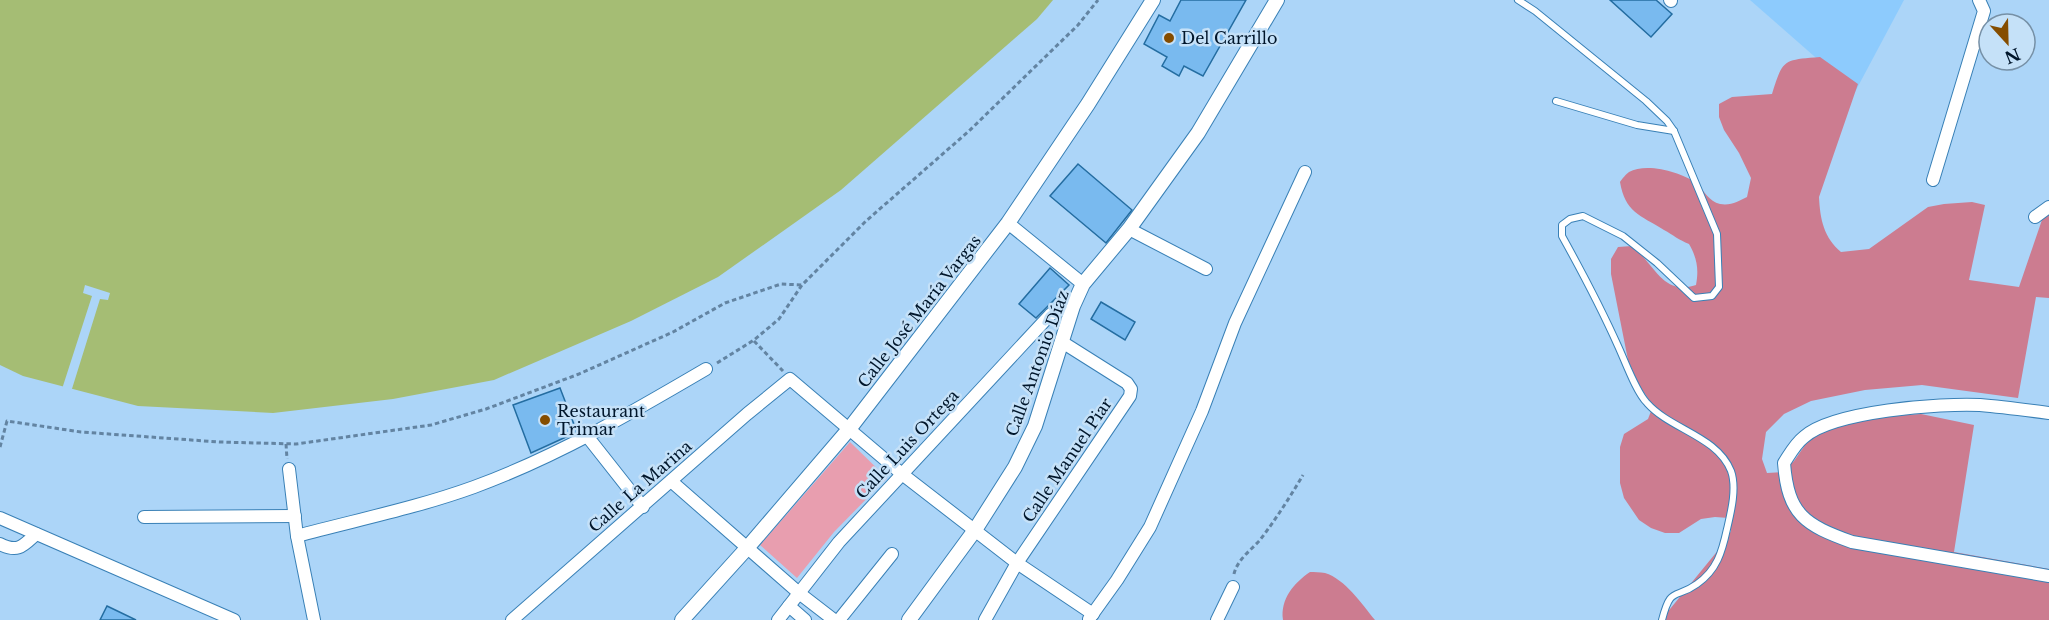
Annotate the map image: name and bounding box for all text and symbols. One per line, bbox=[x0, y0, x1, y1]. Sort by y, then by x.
north arrow bbox=[1977, 12, 2037, 72]
place label: Del Carrillo bbox=[1181, 28, 1277, 48]
marker: Del Carrillo bbox=[1162, 31, 1176, 45]
text: N bbox=[2002, 44, 2023, 68]
street label: Calle José María Vargas bbox=[853, 231, 985, 391]
street label: Calle Antonio Díaz bbox=[1001, 287, 1073, 439]
street label: Calle Luis Ortega bbox=[851, 385, 963, 503]
street label: Calle Manuel Piar bbox=[1018, 394, 1116, 526]
place label: Restaurant Trimar bbox=[557, 401, 645, 439]
marker: Restaurant Trimar bbox=[538, 413, 552, 427]
street label: Calle La Marina bbox=[584, 436, 696, 536]

